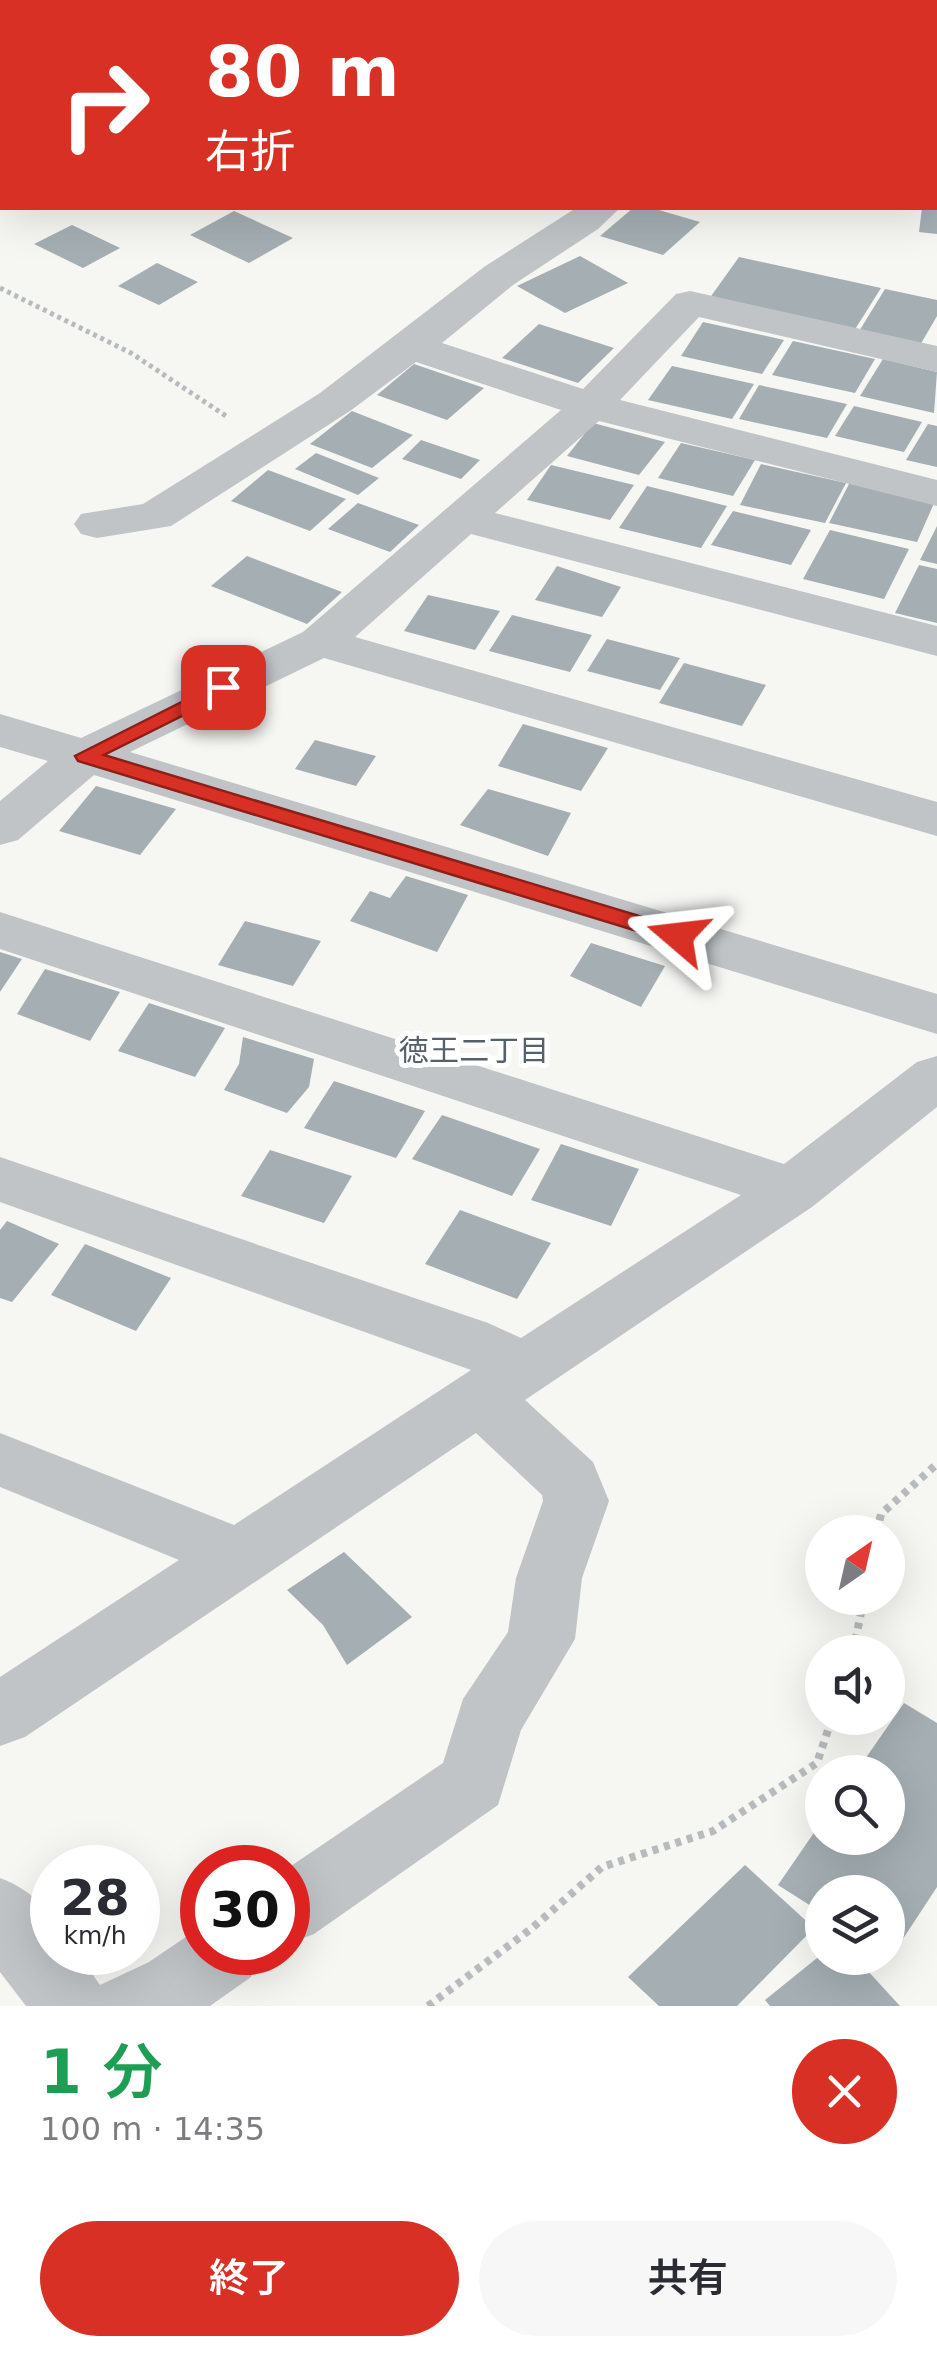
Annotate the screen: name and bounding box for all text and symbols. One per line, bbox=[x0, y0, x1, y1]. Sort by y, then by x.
text: 80 m bbox=[205, 31, 400, 113]
icon: right bbox=[40, 40, 170, 170]
text: 右折 bbox=[205, 125, 295, 178]
pin bbox=[181, 645, 266, 730]
icon: arrive bbox=[196, 660, 251, 715]
position arrow bbox=[626, 884, 730, 988]
district label: 徳王二丁目 bbox=[399, 1033, 549, 1068]
north arrow bbox=[805, 1515, 905, 1615]
map controls bbox=[805, 1515, 905, 1975]
button: sound bbox=[805, 1635, 905, 1735]
button: search bbox=[805, 1755, 905, 1855]
speed limit sign: 30 bbox=[180, 1845, 310, 1975]
text: 28 bbox=[60, 1869, 130, 1927]
button: layers bbox=[805, 1875, 905, 1975]
text: km/h bbox=[63, 1921, 127, 1950]
text: 1 分 bbox=[40, 2037, 163, 2107]
button: close bbox=[792, 2039, 897, 2144]
text: 100 m · 14:35 bbox=[40, 2110, 265, 2148]
button: 終了 bbox=[40, 2221, 459, 2336]
button: 共有 bbox=[479, 2221, 897, 2336]

